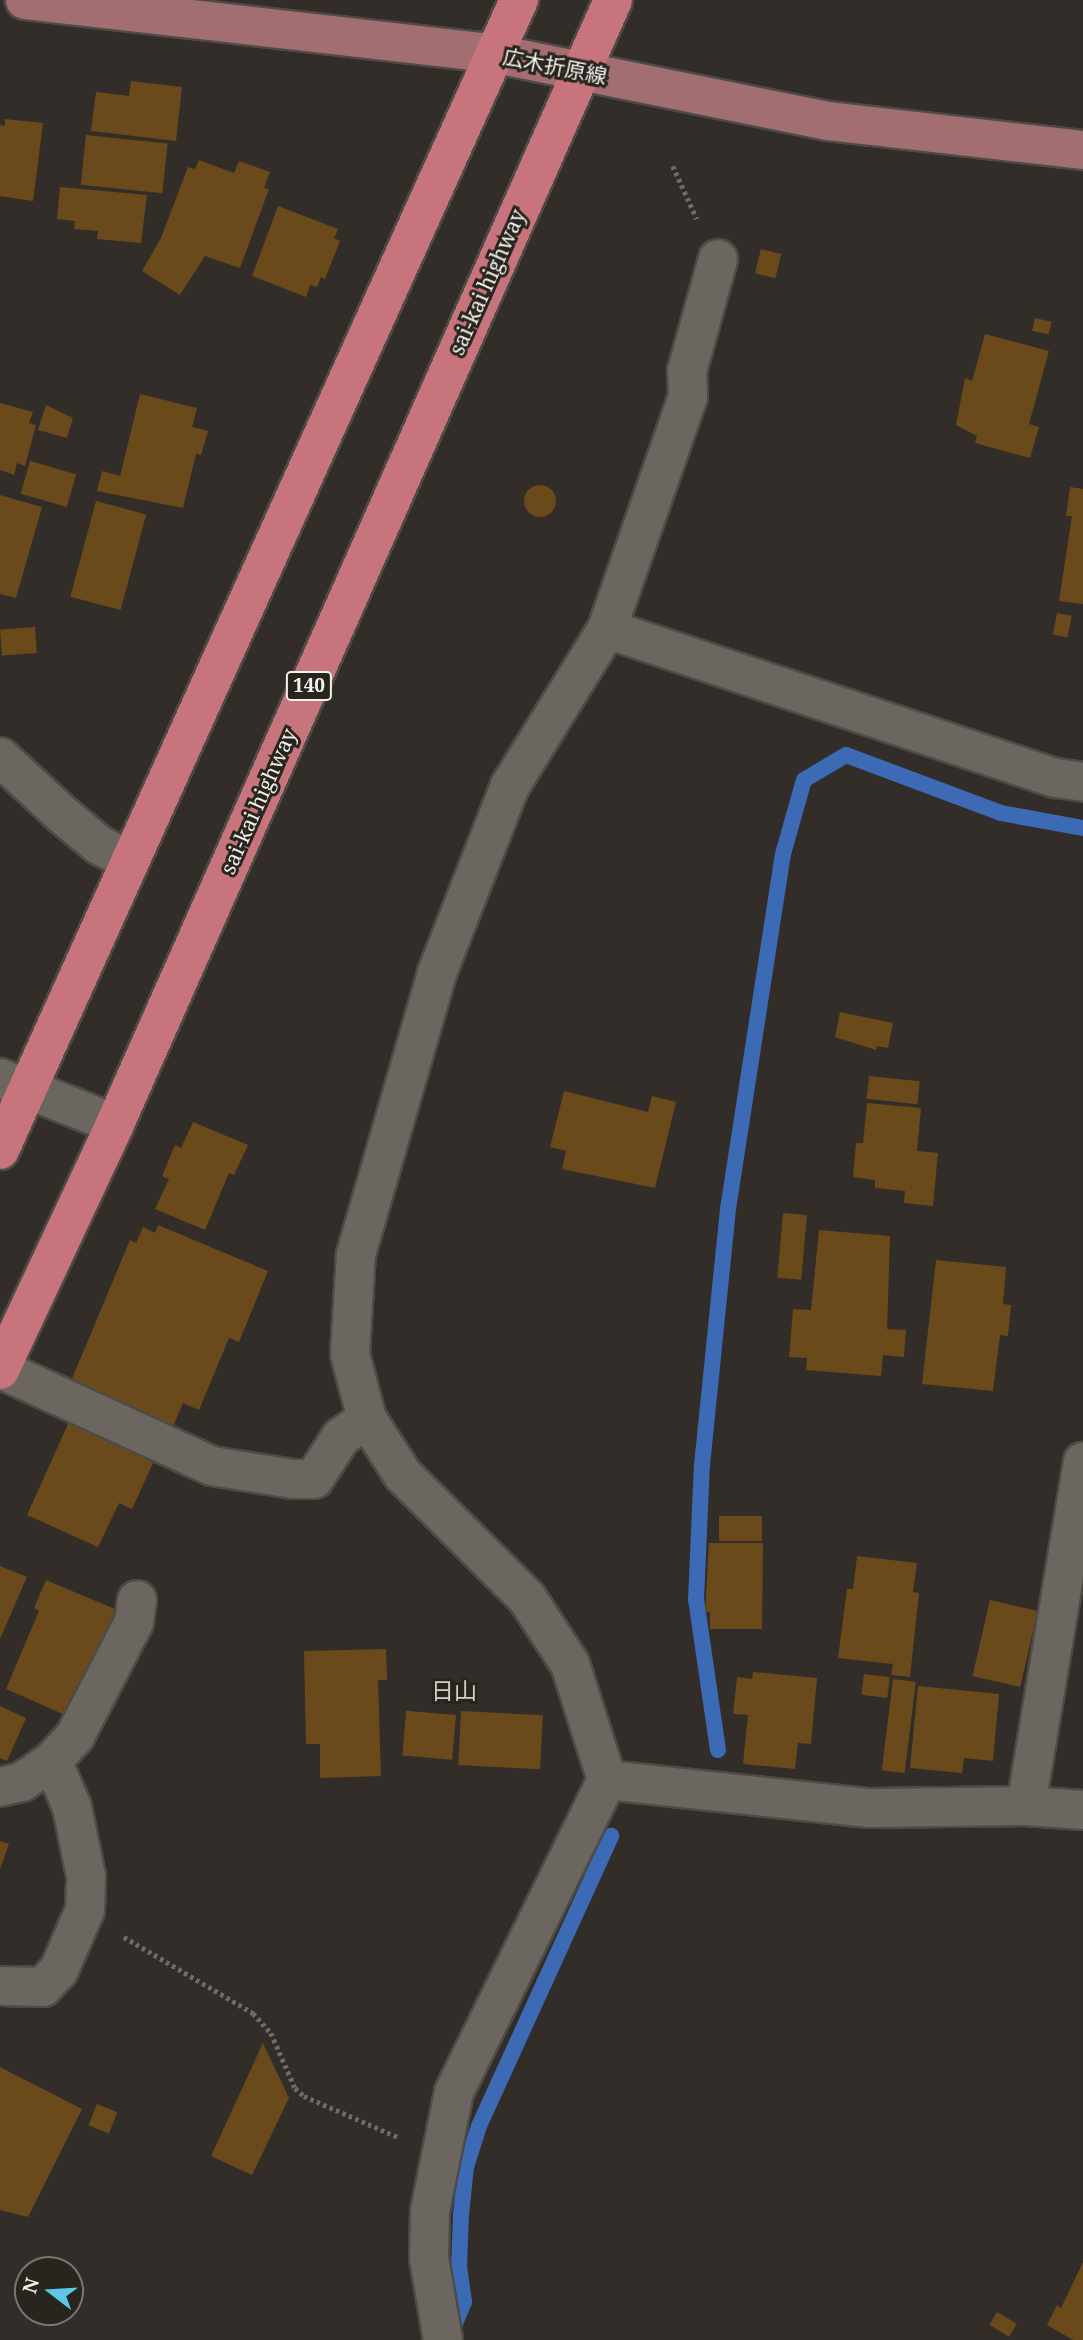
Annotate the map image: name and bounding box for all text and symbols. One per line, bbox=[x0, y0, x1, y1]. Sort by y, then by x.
street label: 広木折原線 bbox=[501, 44, 609, 88]
street label: sai-kai highway bbox=[444, 205, 530, 359]
road number: 140 bbox=[284, 670, 334, 702]
street label: sai-kai highway bbox=[215, 724, 301, 878]
district label: 日山 bbox=[431, 1676, 477, 1704]
north arrow bbox=[14, 2256, 84, 2326]
text: N bbox=[16, 2274, 45, 2296]

